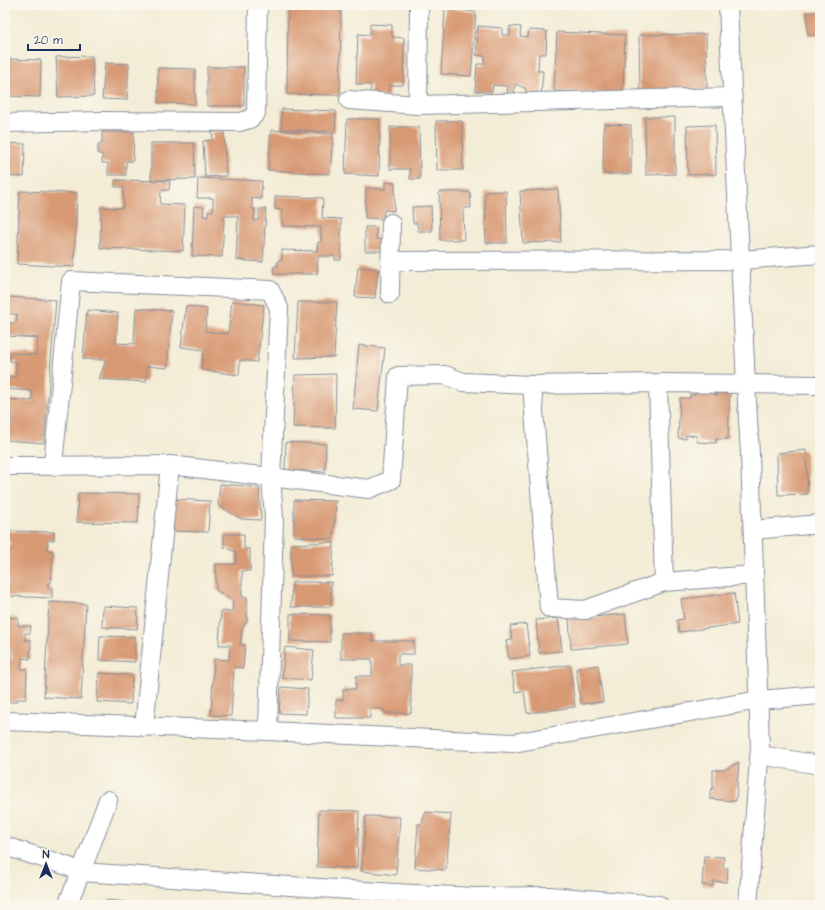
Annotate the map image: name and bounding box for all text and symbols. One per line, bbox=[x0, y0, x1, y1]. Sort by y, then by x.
scale bar bbox=[28, 26, 80, 52]
text: 20 m bbox=[34, 32, 63, 49]
north arrow bbox=[26, 844, 66, 884]
text: N bbox=[43, 847, 50, 862]

